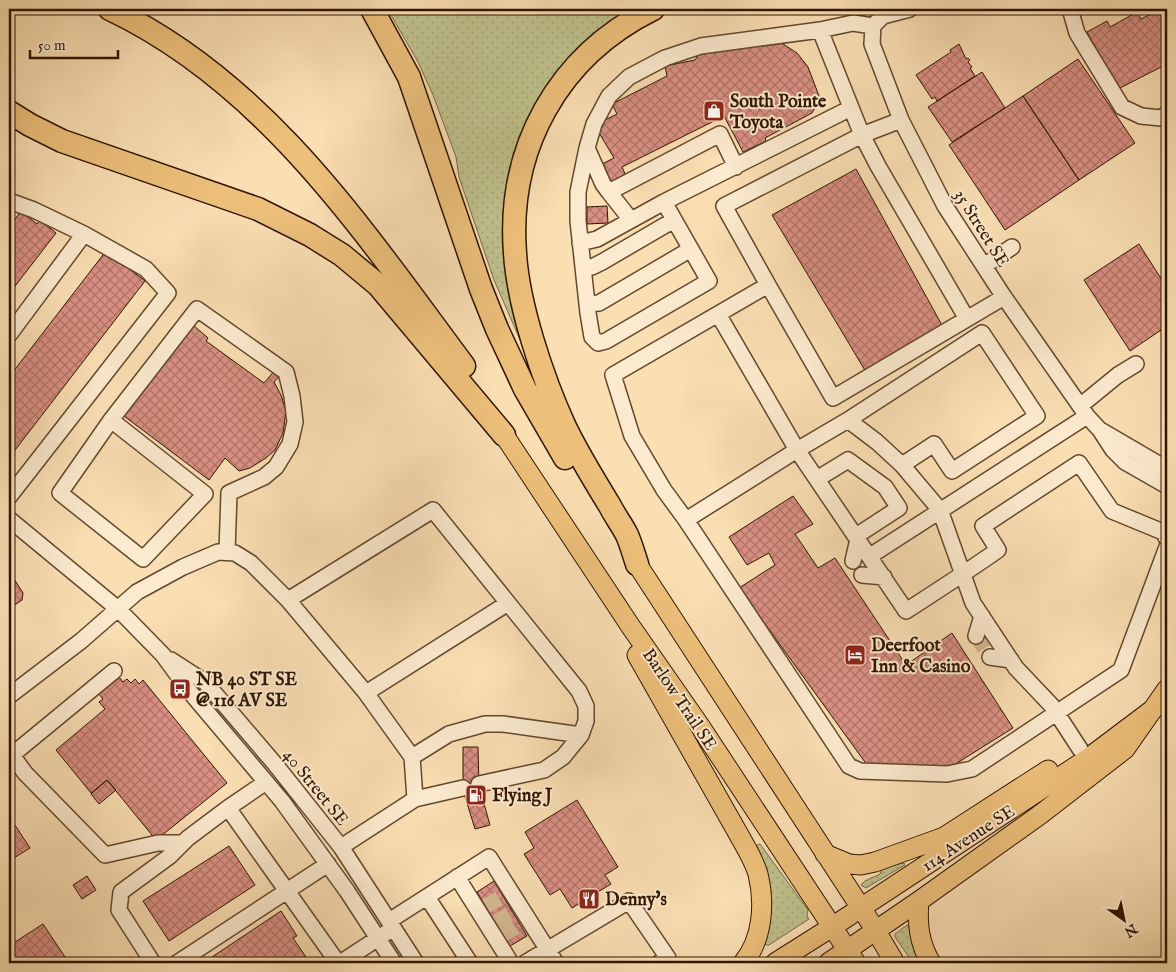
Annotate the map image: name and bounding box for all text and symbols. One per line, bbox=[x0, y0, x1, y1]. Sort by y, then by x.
scale bar bbox=[30, 28, 118, 60]
text: 50 m bbox=[38, 36, 66, 55]
place label: South Pointe Toyota bbox=[729, 91, 827, 135]
shop icon: South Pointe Toyota bbox=[702, 99, 726, 123]
street label: 35 Street SE bbox=[948, 186, 1014, 272]
place label: Deerfoot Inn & Casino bbox=[871, 635, 971, 679]
hotel icon: Deerfoot Inn & Casino bbox=[843, 643, 867, 667]
street label: Barlow Trail SE bbox=[636, 645, 721, 755]
place label: NB 40 ST SE @ 116 AV SE bbox=[195, 669, 297, 713]
bus stop icon: NB 40 ST SE @ 116 AV SE bbox=[168, 677, 192, 701]
street label: 40 Street SE bbox=[277, 745, 353, 831]
fuel station icon: Flying J bbox=[464, 783, 488, 807]
place label: Flying J bbox=[492, 785, 553, 808]
street label: 114 Avenue SE bbox=[918, 801, 1020, 878]
restaurant icon: Denny's bbox=[577, 887, 601, 911]
place label: Denny's bbox=[605, 889, 667, 912]
north arrow bbox=[1098, 894, 1148, 944]
text: N bbox=[1121, 919, 1141, 941]

